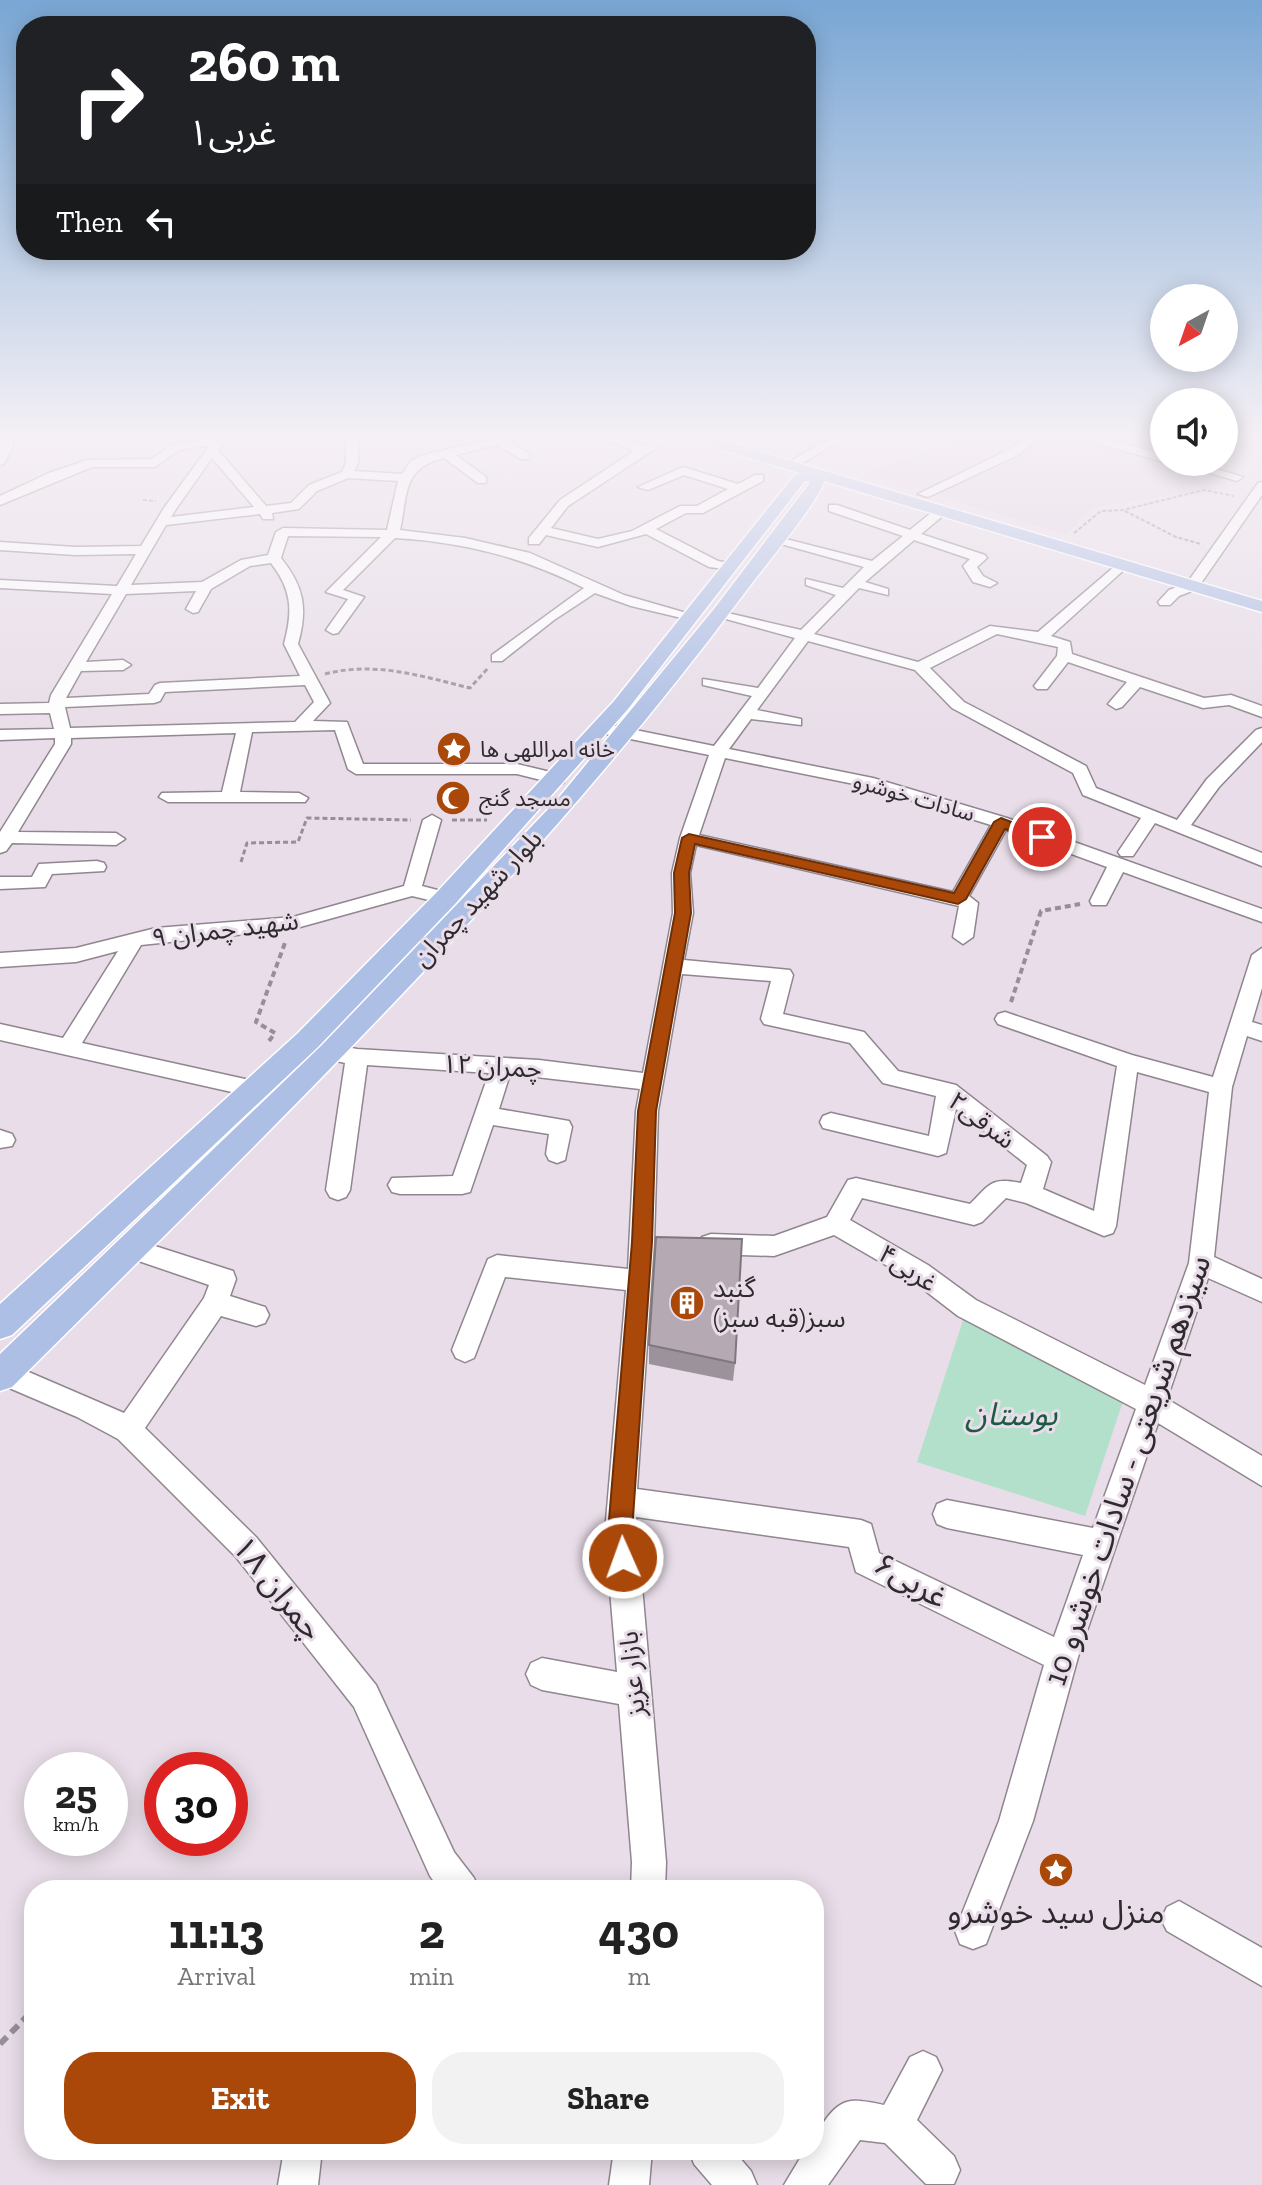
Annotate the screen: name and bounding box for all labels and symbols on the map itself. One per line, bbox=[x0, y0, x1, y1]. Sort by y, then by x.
north arrow bbox=[1150, 284, 1238, 372]
place icon: خانه امراللهی ها bbox=[435, 730, 473, 768]
place label: خانه امراللهی ها bbox=[480, 736, 615, 763]
street label: سادات خوشرو bbox=[850, 767, 978, 827]
mosque icon: مسجد گنج bbox=[434, 779, 472, 817]
place label: مسجد گنج bbox=[479, 785, 571, 815]
pin bbox=[1008, 803, 1076, 871]
street label: بلوار شهید چمران bbox=[405, 823, 549, 974]
street label: شهید چمران ۹ bbox=[150, 904, 300, 955]
street label: چمران ۱۲ bbox=[441, 1047, 543, 1086]
street label: شرقی۲ bbox=[942, 1084, 1022, 1156]
street label: غربی۴ bbox=[873, 1237, 943, 1299]
street label: سیزدهم شریعتی - سادات خوشرو 10 bbox=[1035, 1250, 1223, 1692]
place label: گنبد سبز(قبه سبز) bbox=[713, 1272, 846, 1334]
building icon: گنبد سبز(قبه سبز) bbox=[668, 1284, 706, 1322]
park label: بوستان bbox=[965, 1395, 1057, 1433]
position arrow bbox=[581, 1516, 665, 1600]
street label: چمران ۱۸ bbox=[224, 1528, 331, 1648]
street label: غربی۶ bbox=[868, 1544, 954, 1616]
street label: بازار عزیز bbox=[612, 1630, 652, 1719]
speed limit sign: 30 bbox=[144, 1752, 248, 1856]
place icon: منزل سید خوشرو bbox=[1037, 1851, 1075, 1889]
place label: منزل سید خوشرو bbox=[947, 1893, 1165, 1931]

